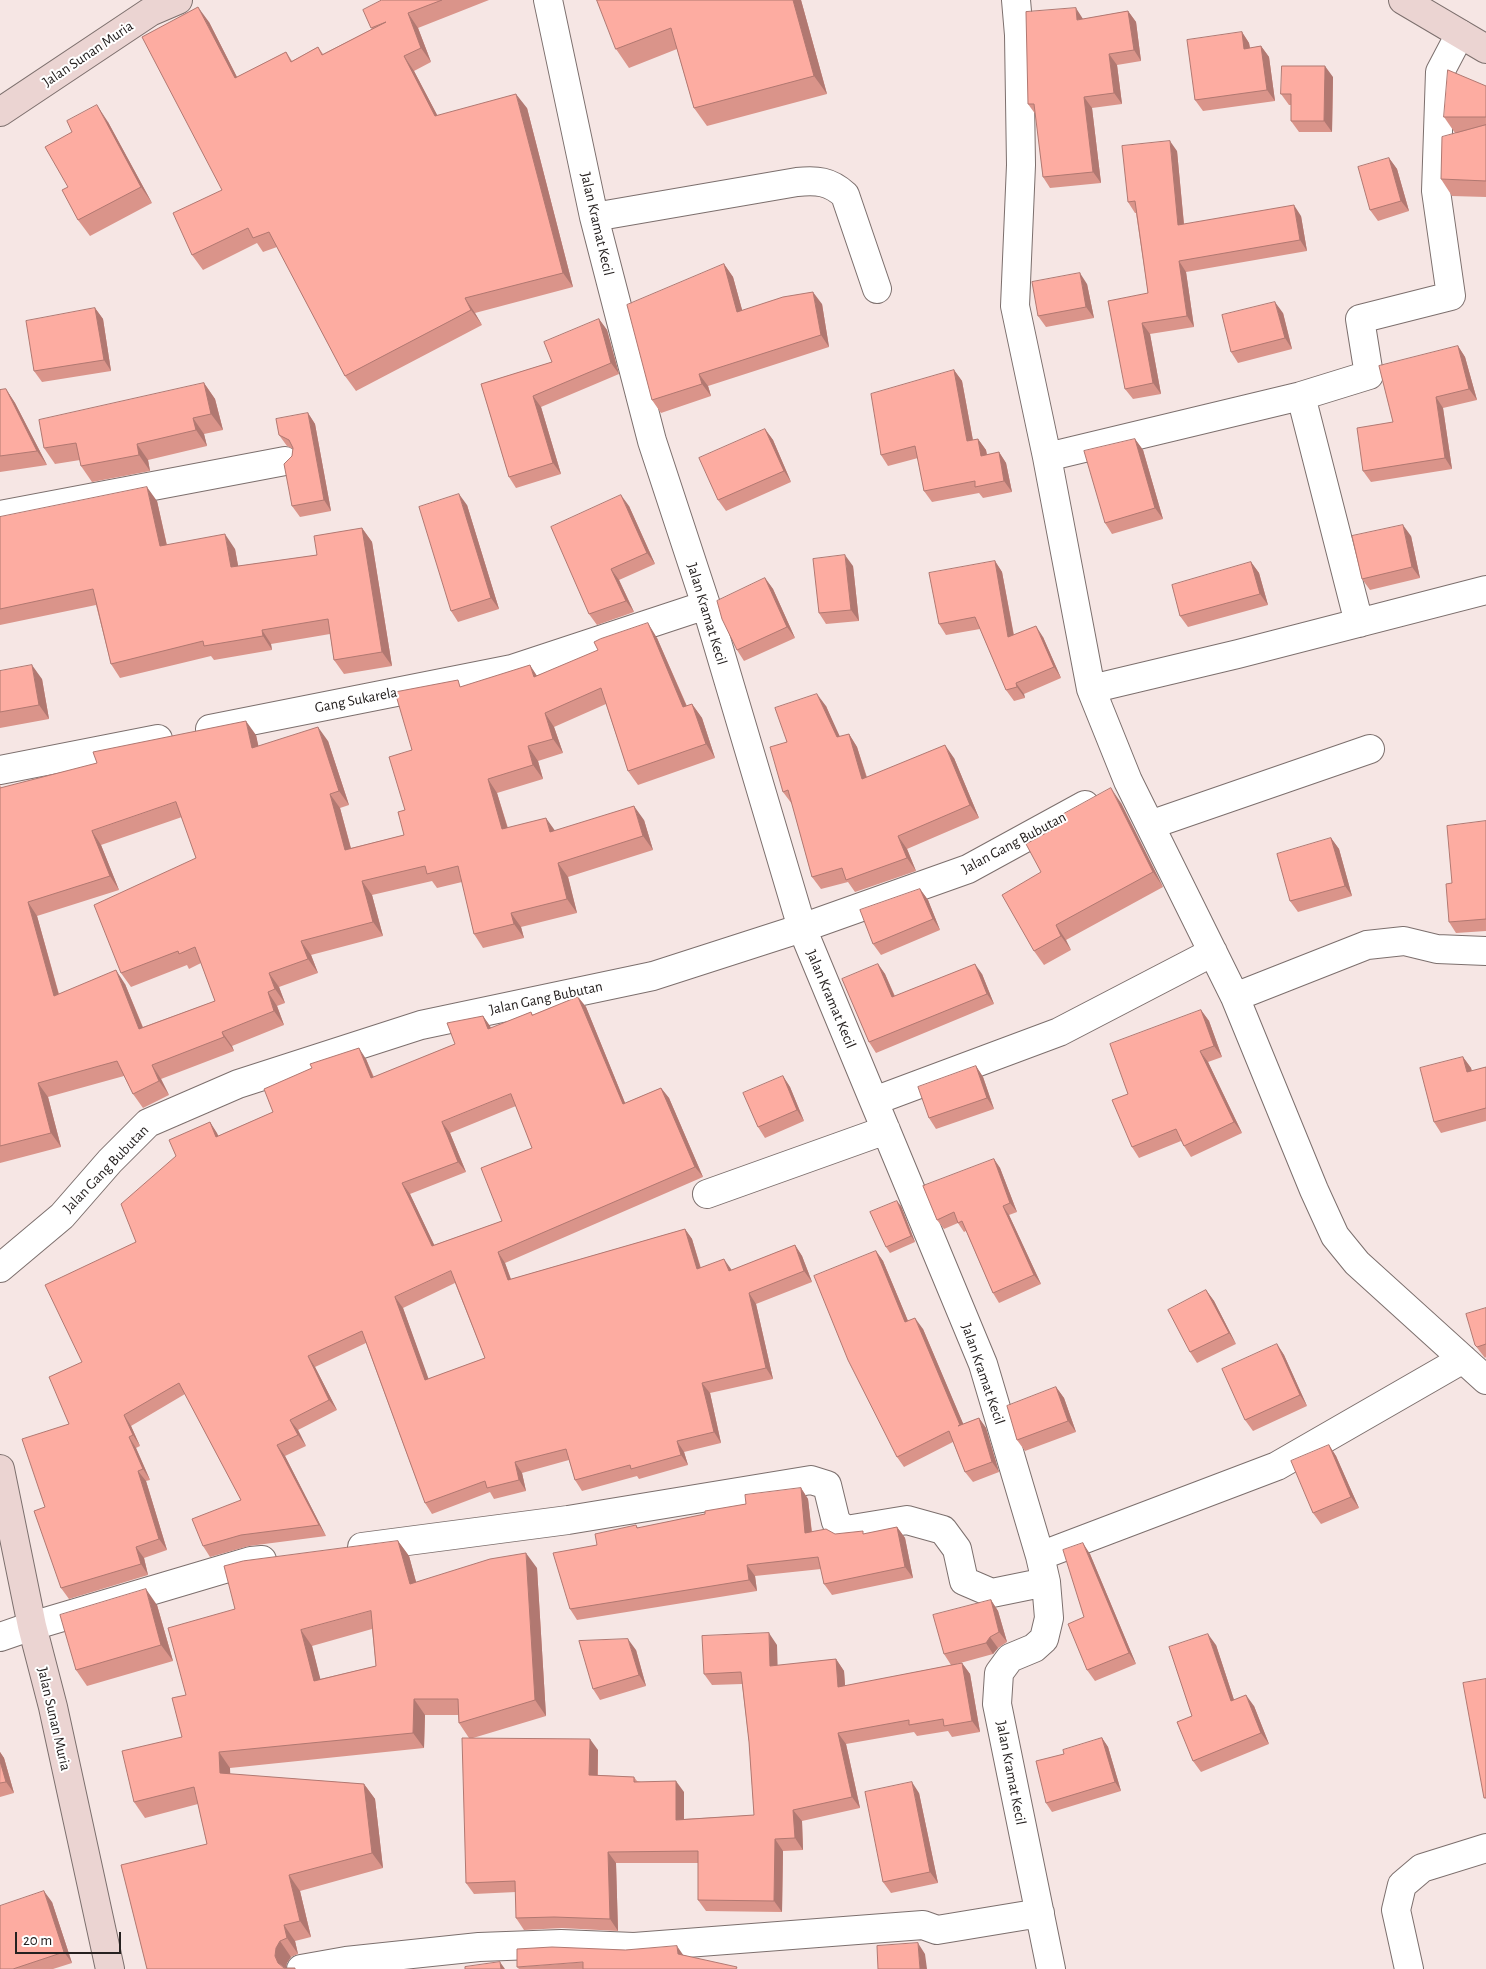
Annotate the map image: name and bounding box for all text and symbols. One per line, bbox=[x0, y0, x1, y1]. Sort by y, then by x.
street label: Jalan Sunan Muria bbox=[39, 17, 137, 91]
street label: Jalan Kramat Kecil bbox=[576, 171, 618, 277]
street label: Jalan Kramat Kecil bbox=[683, 561, 731, 667]
street label: Gang Sukarela bbox=[313, 683, 399, 717]
street label: Jalan Gang Bubutan bbox=[959, 808, 1069, 878]
street label: Jalan Kramat Kecil bbox=[802, 947, 860, 1051]
street label: Jalan Gang Bubutan bbox=[488, 977, 604, 1019]
street label: Jalan Gang Bubutan bbox=[59, 1121, 153, 1217]
street label: Jalan Kramat Kecil bbox=[957, 1321, 1009, 1427]
street label: Jalan Sunan Muria bbox=[33, 1665, 75, 1773]
street label: Jalan Kramat Kecil bbox=[992, 1719, 1030, 1827]
scale bar bbox=[18, 1922, 124, 1954]
text: 20 m bbox=[23, 1933, 52, 1948]

